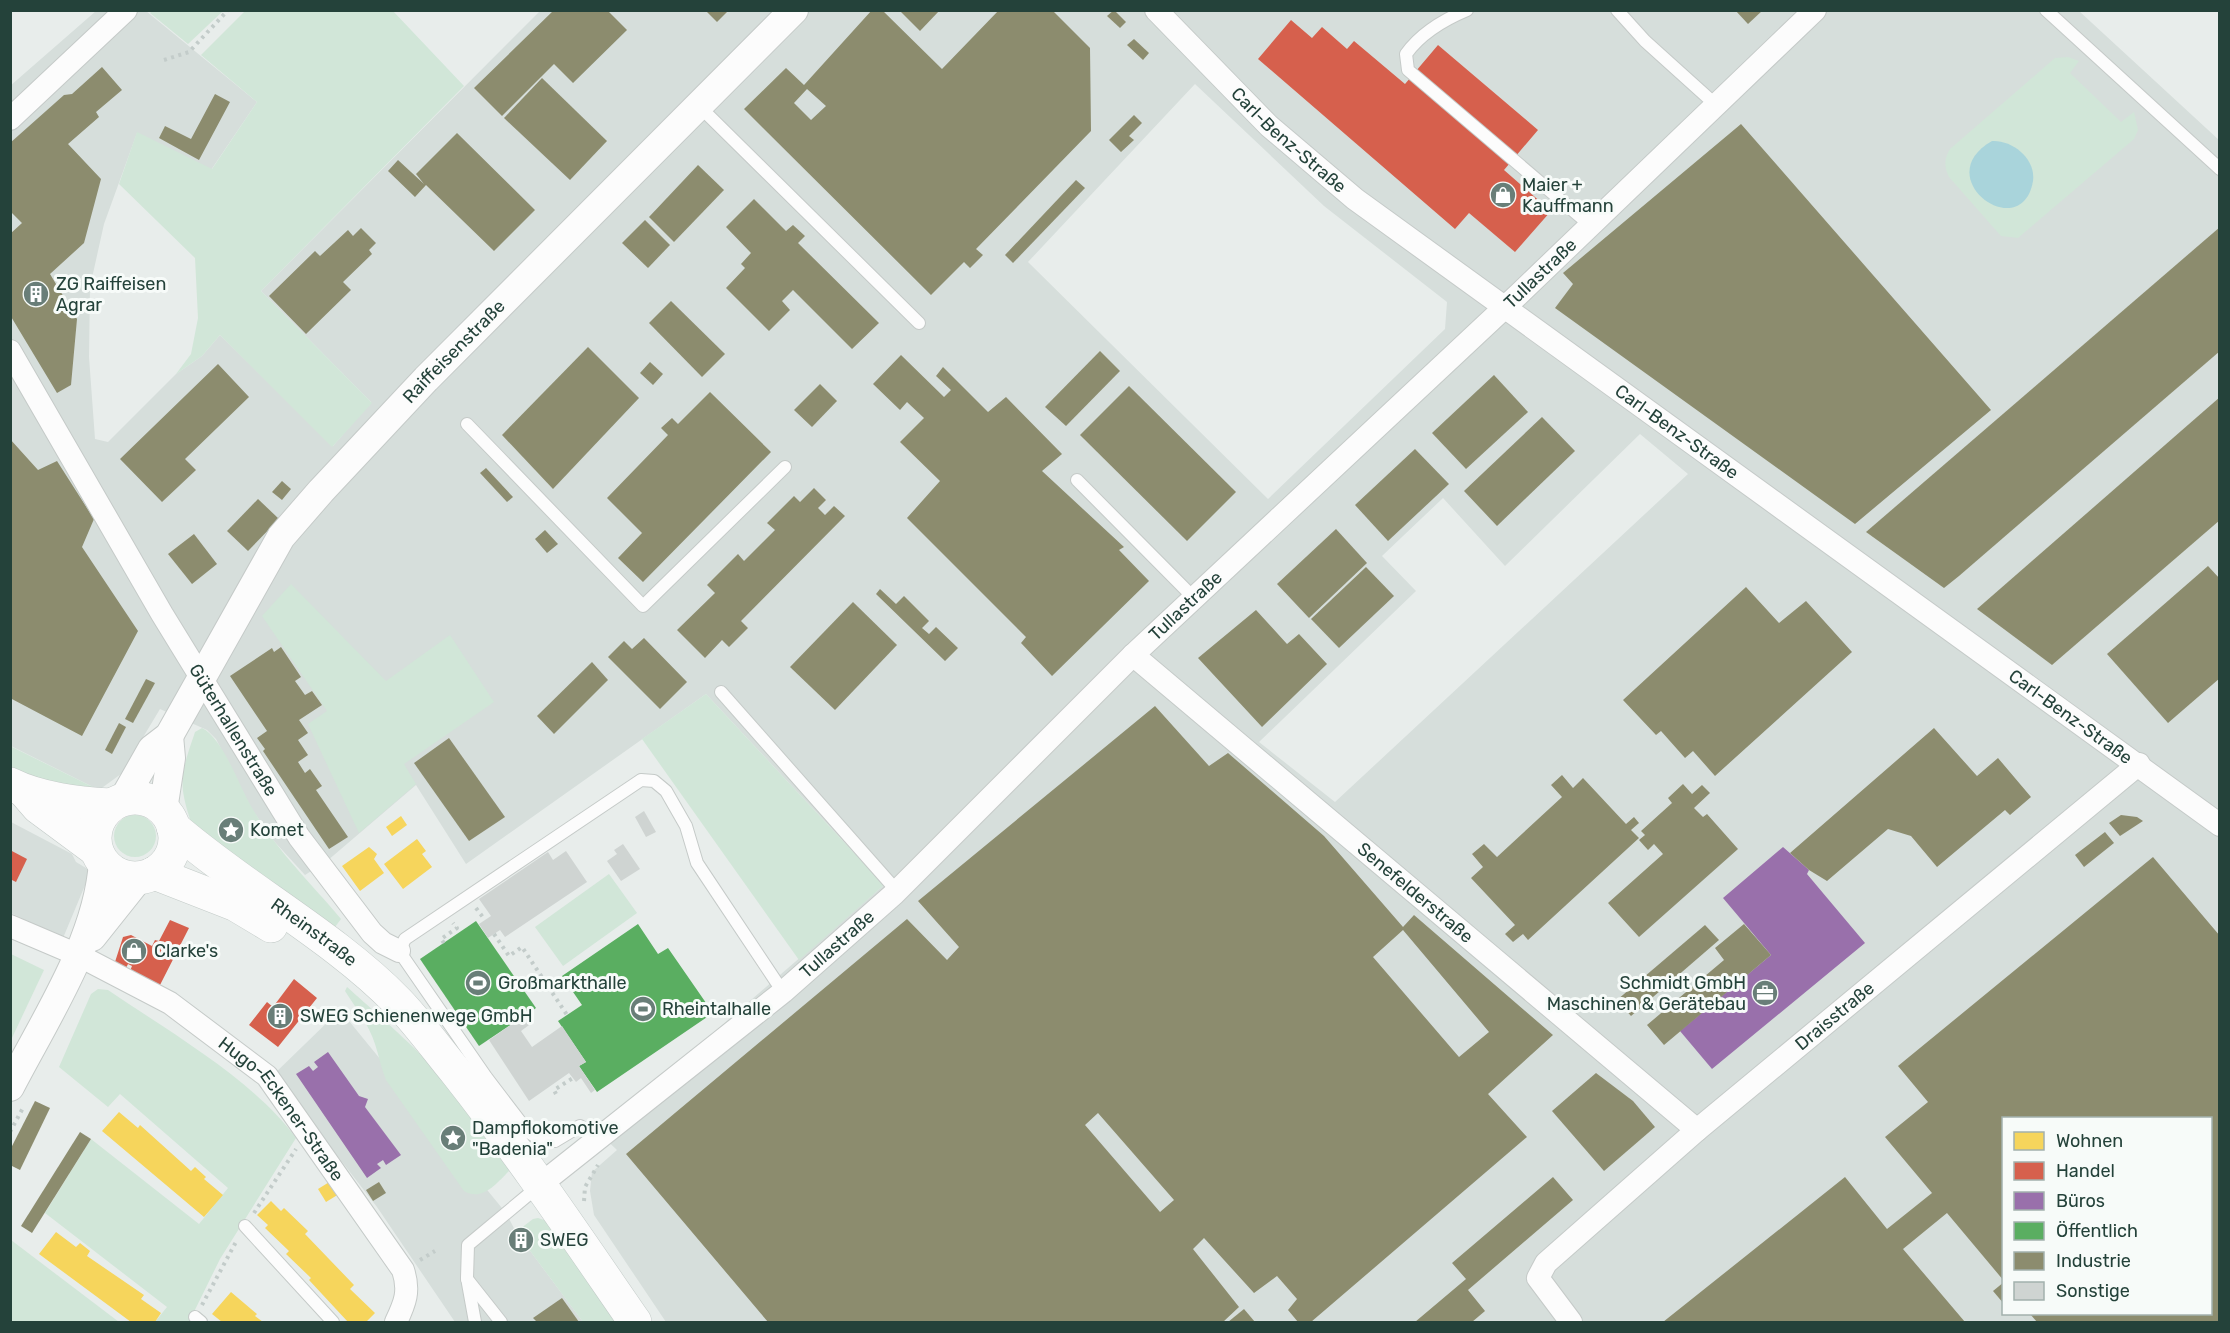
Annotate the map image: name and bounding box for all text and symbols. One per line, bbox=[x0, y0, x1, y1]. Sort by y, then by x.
street label: Carl-Benz-Straße bbox=[1226, 83, 1351, 198]
place label: Maier + Kauffmann bbox=[1522, 174, 1614, 217]
shop icon: Maier + Kauffmann bbox=[1488, 180, 1518, 210]
street label: Tullastraße bbox=[1499, 234, 1581, 313]
place label: ZG Raiffeisen Agrar bbox=[56, 273, 166, 316]
building icon: ZG Raiffeisen Agrar bbox=[21, 279, 51, 309]
street label: Raiffeisenstraße bbox=[398, 295, 510, 408]
street label: Carl-Benz-Straße bbox=[1611, 380, 1743, 484]
street label: Tullastraße bbox=[1144, 566, 1227, 645]
street label: Güterhallenstraße bbox=[184, 660, 282, 800]
street label: Carl-Benz-Straße bbox=[2004, 665, 2137, 769]
place icon: Komet bbox=[216, 815, 246, 845]
place label: Komet bbox=[250, 819, 304, 841]
street label: Senefelderstraße bbox=[1353, 838, 1478, 948]
street label: Rheinstraße bbox=[267, 893, 362, 971]
street label: Tullastraße bbox=[795, 906, 879, 983]
shop icon: Clarke's bbox=[119, 936, 149, 966]
place label: Clarke's bbox=[154, 940, 218, 962]
sports icon: Großmarkthalle bbox=[463, 968, 493, 998]
place label: Großmarkthalle bbox=[498, 972, 627, 994]
place label: Schmidt GmbH Maschinen & Gerätebau bbox=[1547, 972, 1746, 1015]
street label: Draisstraße bbox=[1791, 977, 1879, 1055]
office icon: Schmidt GmbH Maschinen & Gerätebau bbox=[1750, 978, 1780, 1008]
sports icon: Rheintalhalle bbox=[628, 994, 658, 1024]
place label: Rheintalhalle bbox=[662, 998, 771, 1020]
building icon: SWEG Schienenwege GmbH bbox=[265, 1001, 295, 1031]
place label: SWEG Schienenwege GmbH bbox=[300, 1005, 533, 1027]
street label: Hugo-Eckener-Straße bbox=[214, 1032, 348, 1186]
place label: Dampflokomotive "Badenia" bbox=[472, 1117, 619, 1160]
legend bbox=[2002, 1117, 2212, 1315]
place icon: Dampflokomotive "Badenia" bbox=[438, 1123, 468, 1153]
text: Wohnen bbox=[2056, 1130, 2123, 1152]
text: Handel bbox=[2056, 1160, 2115, 1182]
text: Büros bbox=[2056, 1190, 2105, 1212]
text: Öffentlich bbox=[2056, 1220, 2138, 1242]
building icon: SWEG bbox=[506, 1225, 536, 1255]
place label: SWEG bbox=[540, 1229, 588, 1251]
text: Industrie bbox=[2056, 1250, 2131, 1272]
text: Sonstige bbox=[2056, 1280, 2130, 1302]

